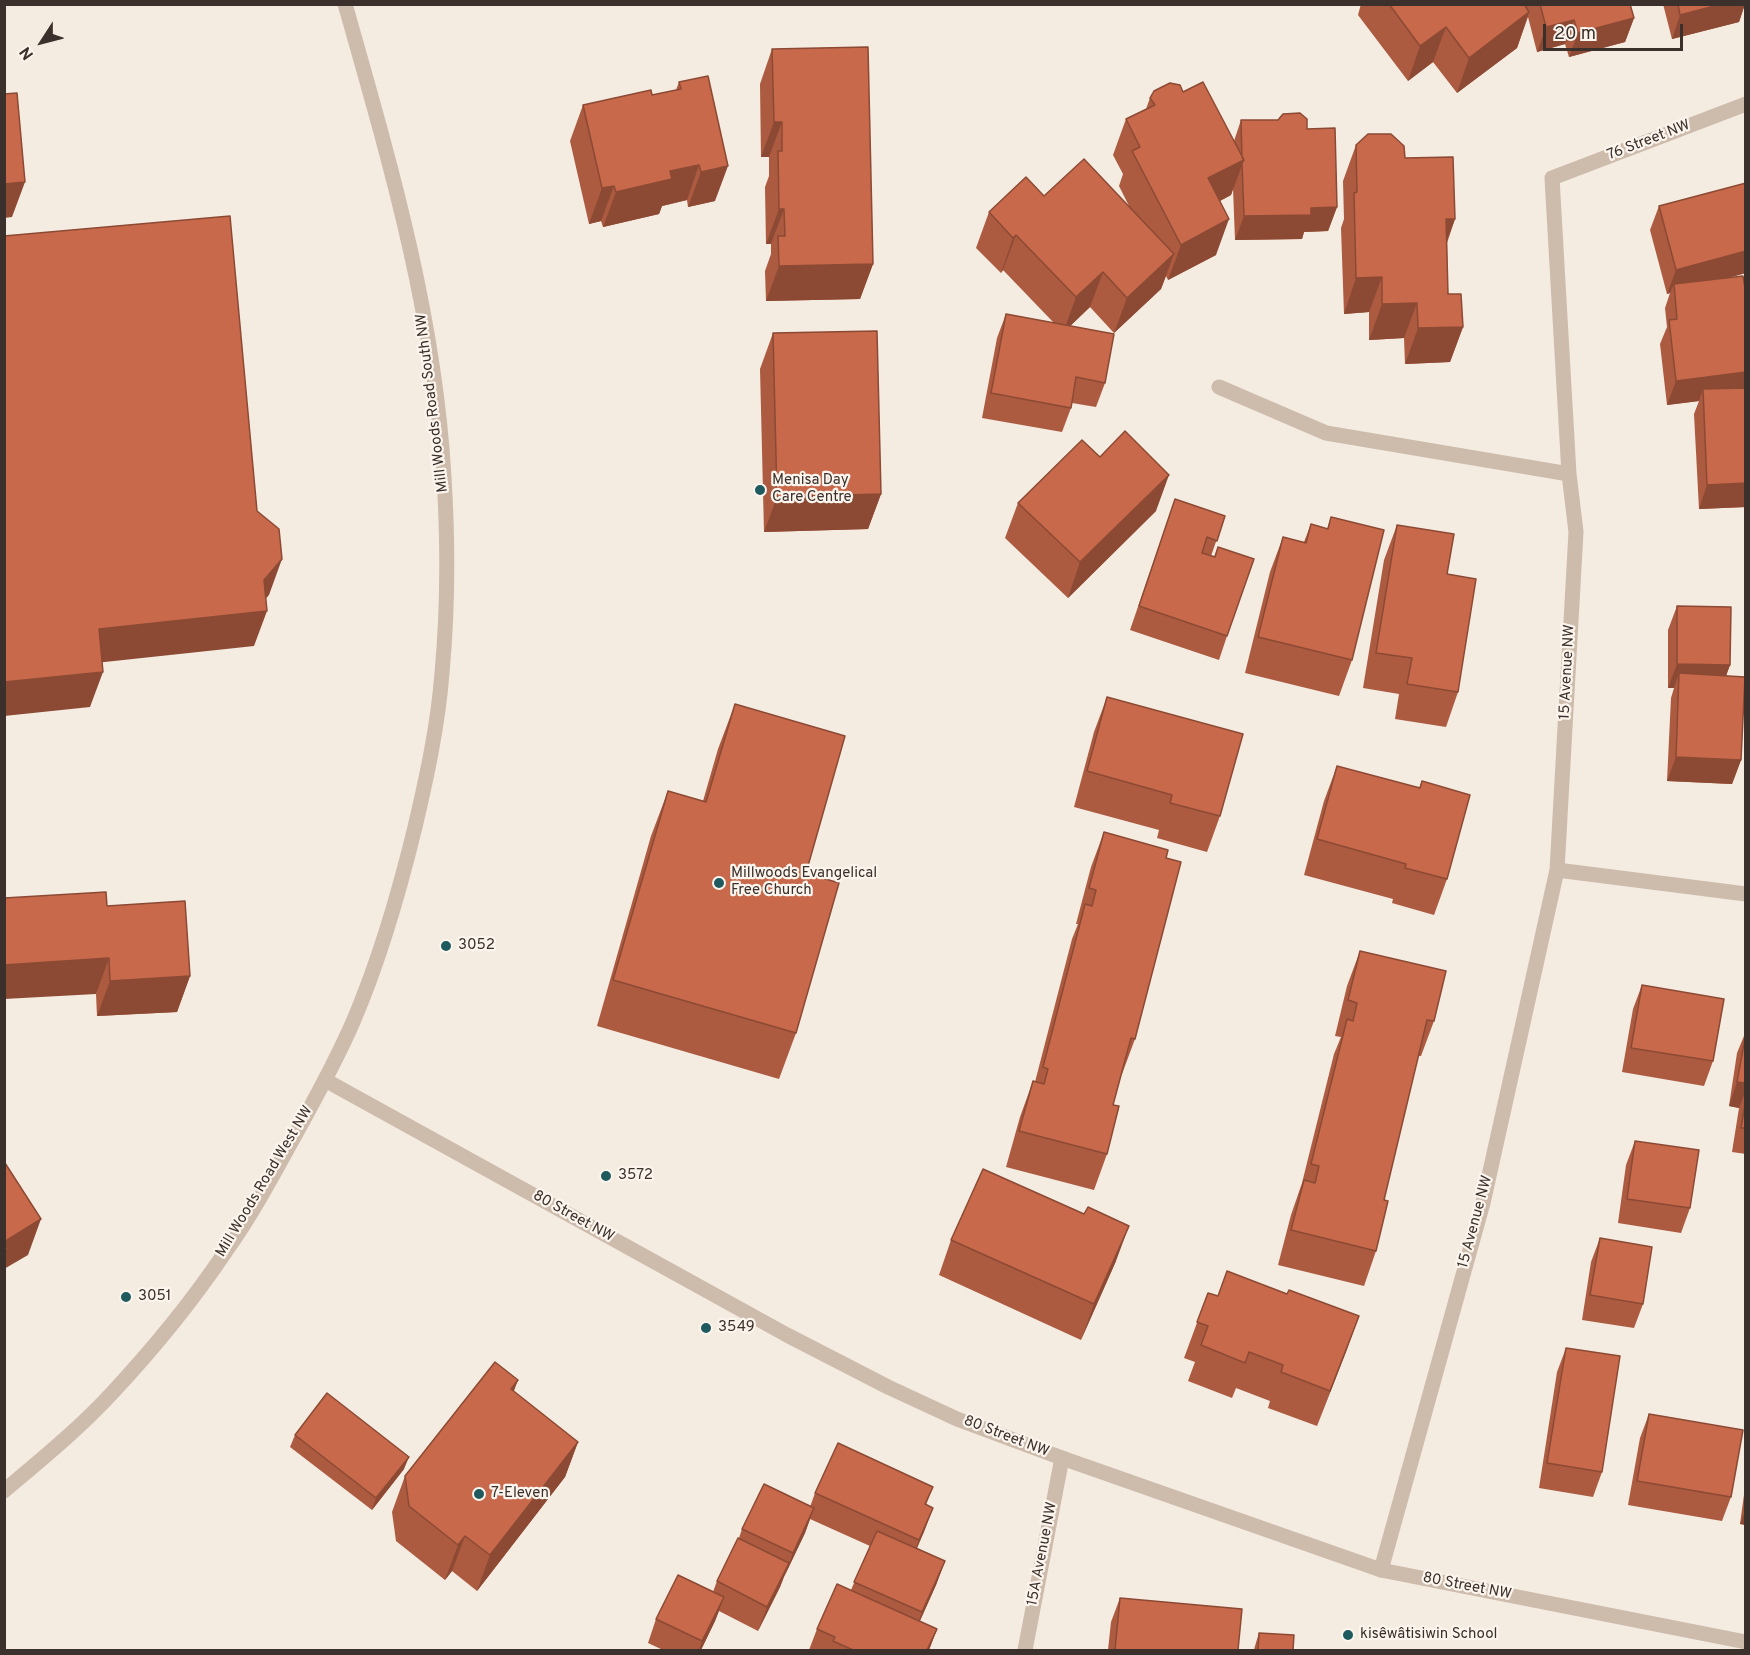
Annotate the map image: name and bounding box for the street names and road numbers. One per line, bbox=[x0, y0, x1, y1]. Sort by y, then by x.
street label: 76 Street NW bbox=[1605, 117, 1693, 165]
street label: Mill Woods Road South NW bbox=[413, 313, 453, 493]
street label: 15 Avenue NW bbox=[1557, 624, 1579, 720]
street label: Mill Woods Road West NW bbox=[213, 1103, 317, 1261]
street label: 15 Avenue NW bbox=[1455, 1174, 1497, 1270]
street label: 80 Street NW bbox=[529, 1187, 617, 1247]
street label: 80 Street NW bbox=[961, 1412, 1051, 1462]
street label: 15A Avenue NW bbox=[1024, 1501, 1062, 1607]
street label: 80 Street NW bbox=[1421, 1570, 1513, 1604]

